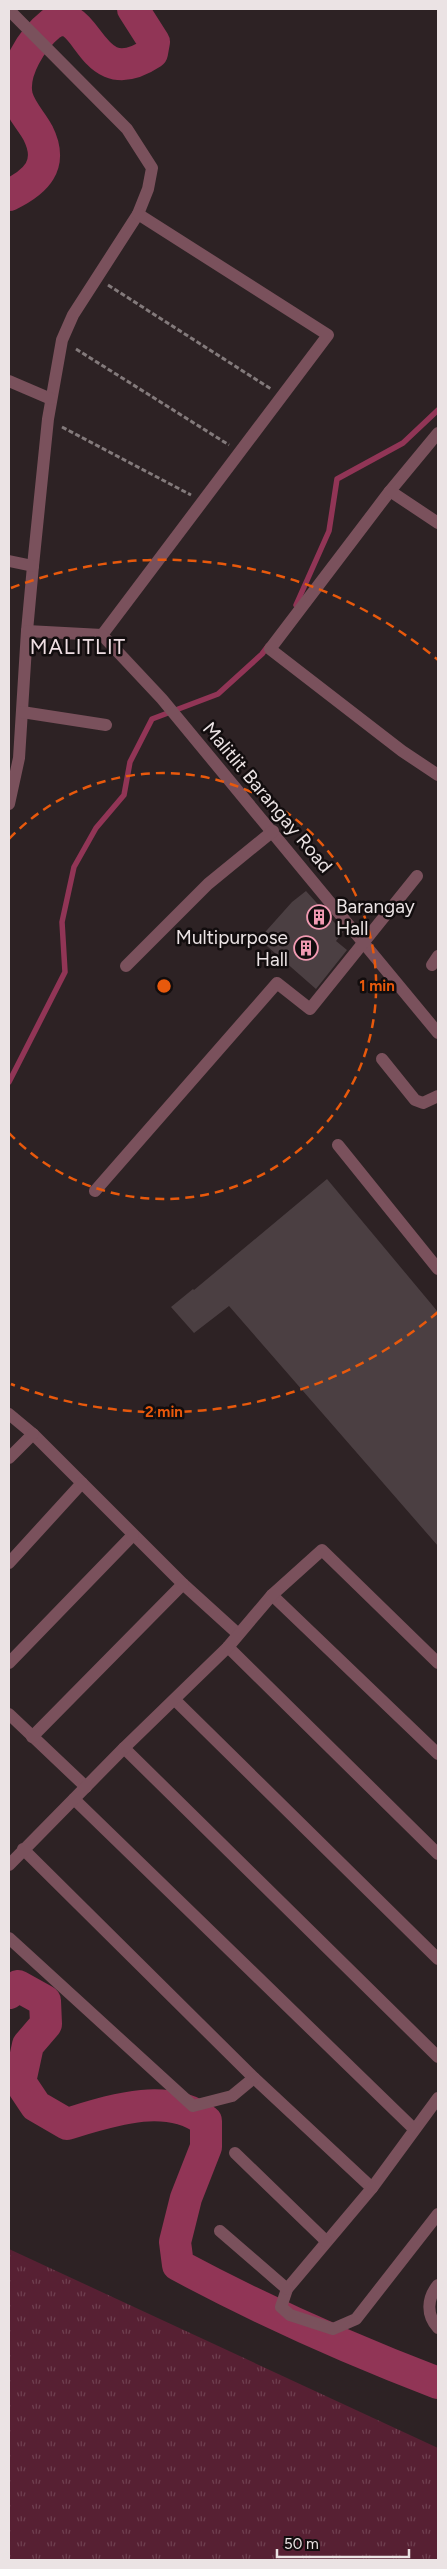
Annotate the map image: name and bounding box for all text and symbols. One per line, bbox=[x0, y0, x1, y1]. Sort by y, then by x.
district label: MALITLIT bbox=[30, 634, 126, 659]
street label: Malitlit Barangay Road bbox=[198, 717, 337, 877]
place label: Barangay Hall bbox=[336, 895, 415, 940]
building icon: Barangay Hall bbox=[306, 904, 332, 930]
place label: Multipurpose Hall bbox=[176, 926, 288, 971]
building icon: Multipurpose Hall bbox=[293, 935, 319, 961]
centre of rings bbox=[155, 977, 173, 995]
text: 1 min bbox=[359, 977, 395, 995]
text: 2 min bbox=[145, 1403, 183, 1421]
scale bar bbox=[277, 2526, 410, 2558]
text: 50 m bbox=[284, 2535, 319, 2553]

